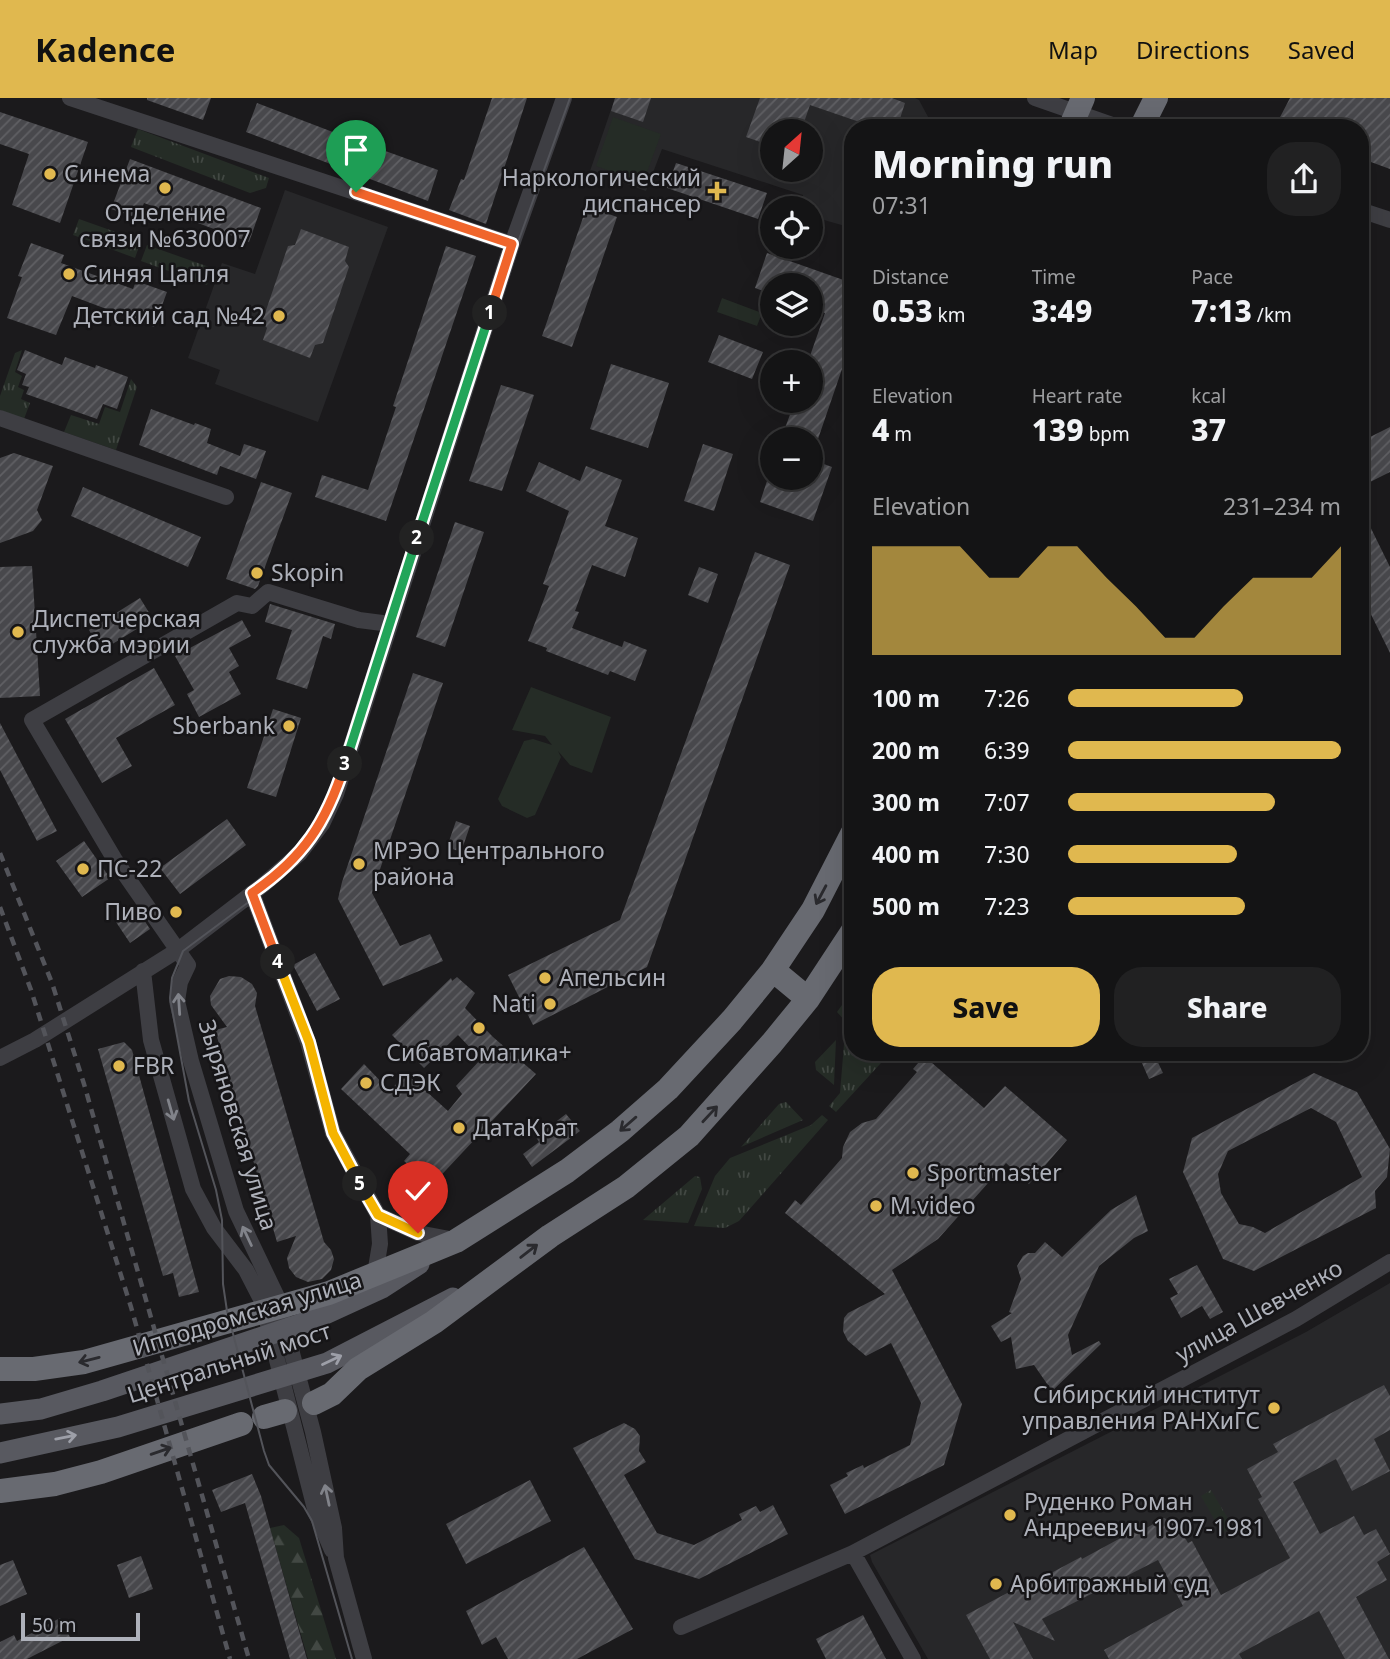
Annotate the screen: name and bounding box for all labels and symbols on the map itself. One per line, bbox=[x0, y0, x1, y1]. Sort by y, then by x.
north arrow bbox=[760, 119, 822, 182]
pin bbox=[326, 120, 386, 192]
place label: Синема bbox=[64, 157, 150, 189]
place label: Наркологический диспансер bbox=[502, 161, 701, 219]
marker: Синема bbox=[42, 166, 58, 182]
marker: Отделение связи №630007 bbox=[157, 180, 173, 196]
marker: Наркологический диспансер bbox=[707, 181, 727, 201]
place label: Отделение связи №630007 bbox=[79, 196, 251, 254]
place label: Синяя Цапля bbox=[83, 257, 229, 289]
marker: Синяя Цапля bbox=[61, 266, 77, 282]
pin: 1 bbox=[472, 296, 508, 330]
place label: Детский сад №42 bbox=[73, 299, 265, 331]
marker: Детский сад №42 bbox=[271, 308, 287, 324]
pin: 2 bbox=[400, 520, 434, 556]
place label: Skopin bbox=[271, 556, 344, 588]
marker: Skopin bbox=[249, 565, 265, 581]
place label: Диспетчерская служба мэрии bbox=[32, 602, 201, 660]
marker: Диспетчерская служба мэрии bbox=[10, 624, 26, 640]
place label: Sberbank bbox=[172, 709, 276, 741]
marker: Sberbank bbox=[281, 718, 297, 734]
pin: 3 bbox=[328, 746, 362, 782]
place label: МРЭО Центрального района bbox=[373, 834, 605, 892]
place label: ПС-22 bbox=[97, 852, 162, 884]
marker: МРЭО Центрального района bbox=[351, 856, 367, 872]
marker: ПС-22 bbox=[75, 861, 91, 877]
one-way arrow bbox=[814, 884, 828, 905]
place label: Пиво bbox=[104, 895, 162, 927]
marker: Пиво bbox=[168, 904, 184, 920]
pin: 4 bbox=[260, 944, 296, 980]
place label: Апельсин bbox=[559, 961, 666, 993]
marker: Апельсин bbox=[537, 970, 553, 986]
place label: Nati bbox=[491, 987, 536, 1019]
one-way arrow bbox=[173, 993, 186, 1016]
marker: Nati bbox=[542, 996, 558, 1012]
street label: Зыряновская улица bbox=[192, 1015, 286, 1234]
marker: Сибавтоматика+ bbox=[471, 1020, 487, 1036]
place label: Сибавтоматика+ bbox=[386, 1036, 572, 1068]
place label: FBR bbox=[133, 1049, 174, 1081]
marker: FBR bbox=[111, 1058, 127, 1074]
place label: СДЭК bbox=[380, 1066, 441, 1098]
marker: СДЭК bbox=[358, 1075, 374, 1091]
one-way arrow bbox=[165, 1099, 178, 1121]
one-way arrow bbox=[701, 1106, 718, 1123]
place label: ДатаКрат bbox=[473, 1111, 578, 1143]
one-way arrow bbox=[620, 1116, 638, 1132]
marker: ДатаКрат bbox=[451, 1120, 467, 1136]
place label: Sportmaster bbox=[927, 1156, 1062, 1188]
pin bbox=[388, 1161, 448, 1233]
marker: Sportmaster bbox=[905, 1165, 921, 1181]
pin: 5 bbox=[342, 1166, 378, 1202]
place label: M.video bbox=[890, 1189, 976, 1221]
marker: M.video bbox=[868, 1198, 884, 1214]
one-way arrow bbox=[240, 1226, 253, 1247]
one-way arrow bbox=[520, 1244, 538, 1259]
street label: улица Шевченко bbox=[1169, 1251, 1348, 1369]
street label: Ипподромская улица bbox=[128, 1263, 365, 1363]
street label: Центральный мост bbox=[123, 1314, 335, 1410]
one-way arrow bbox=[321, 1353, 342, 1366]
one-way arrow bbox=[79, 1354, 101, 1367]
place label: Сибирский институт управления РАНХиГС bbox=[1022, 1378, 1260, 1436]
marker: Сибирский институт управления РАНХиГС bbox=[1266, 1400, 1282, 1416]
one-way arrow bbox=[54, 1430, 77, 1444]
one-way arrow bbox=[149, 1444, 171, 1456]
one-way arrow bbox=[319, 1484, 333, 1507]
place label: Руденко Роман Андреевич 1907-1981 bbox=[1024, 1485, 1266, 1543]
marker: Руденко Роман Андреевич 1907-1981 bbox=[1002, 1507, 1018, 1523]
place label: Арбитражный суд bbox=[1010, 1567, 1209, 1599]
marker: Арбитражный суд bbox=[988, 1576, 1004, 1592]
scale bar bbox=[21, 1610, 140, 1642]

